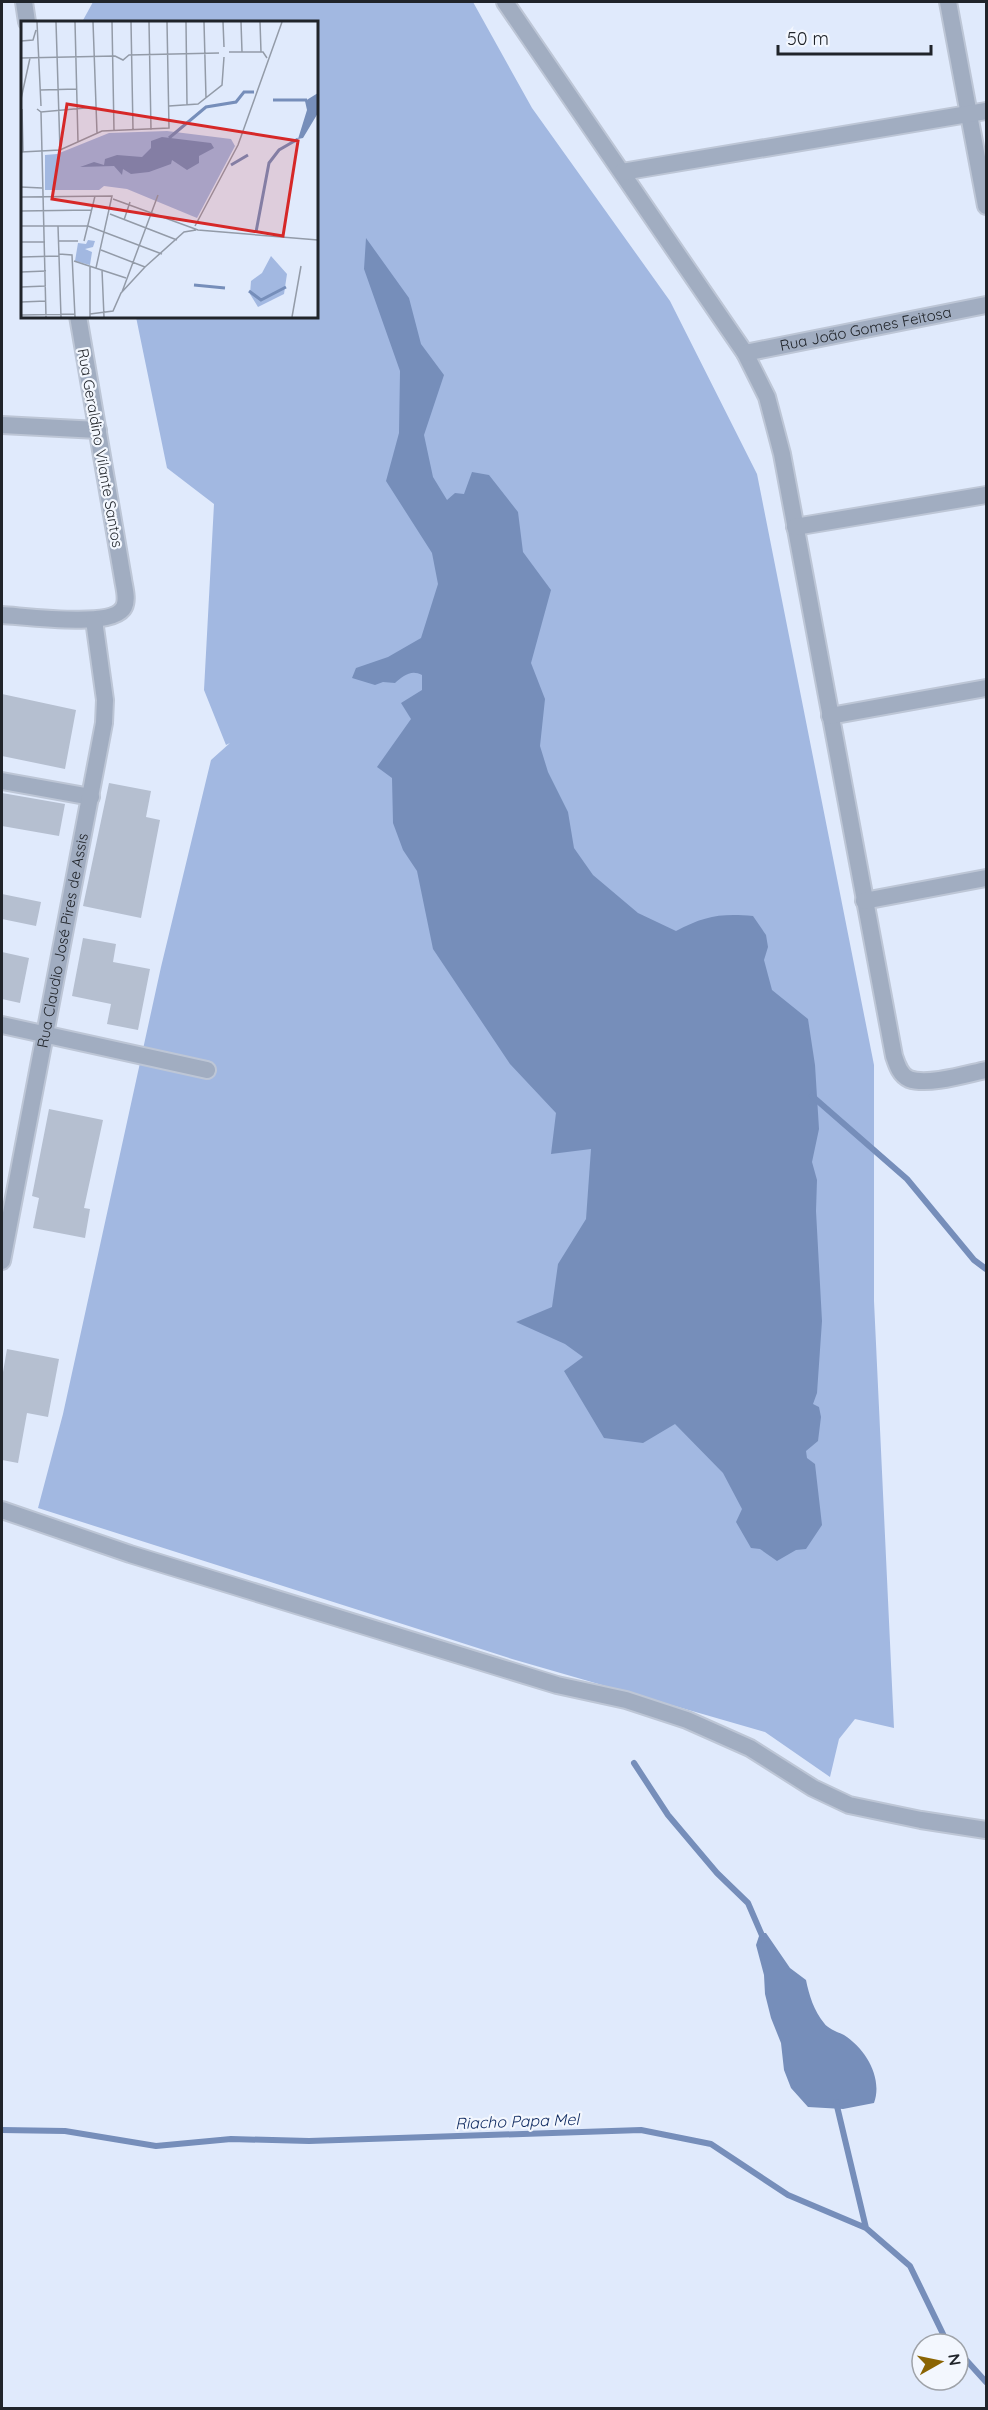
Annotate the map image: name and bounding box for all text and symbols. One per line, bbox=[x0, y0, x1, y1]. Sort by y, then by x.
scale bar bbox=[778, 18, 931, 56]
inset map bbox=[21, 21, 318, 318]
text: 50 m bbox=[787, 27, 829, 50]
street label: Rua João Gomes Feitosa bbox=[778, 302, 953, 355]
street label: Rua Geraldino Vilante Santos bbox=[74, 347, 127, 549]
street label: Rua Claudio José Pires de Assis bbox=[33, 832, 92, 1050]
water label: Riacho Papa Mel bbox=[455, 2109, 582, 2133]
north arrow bbox=[910, 2332, 970, 2392]
text: N bbox=[944, 2352, 966, 2367]

